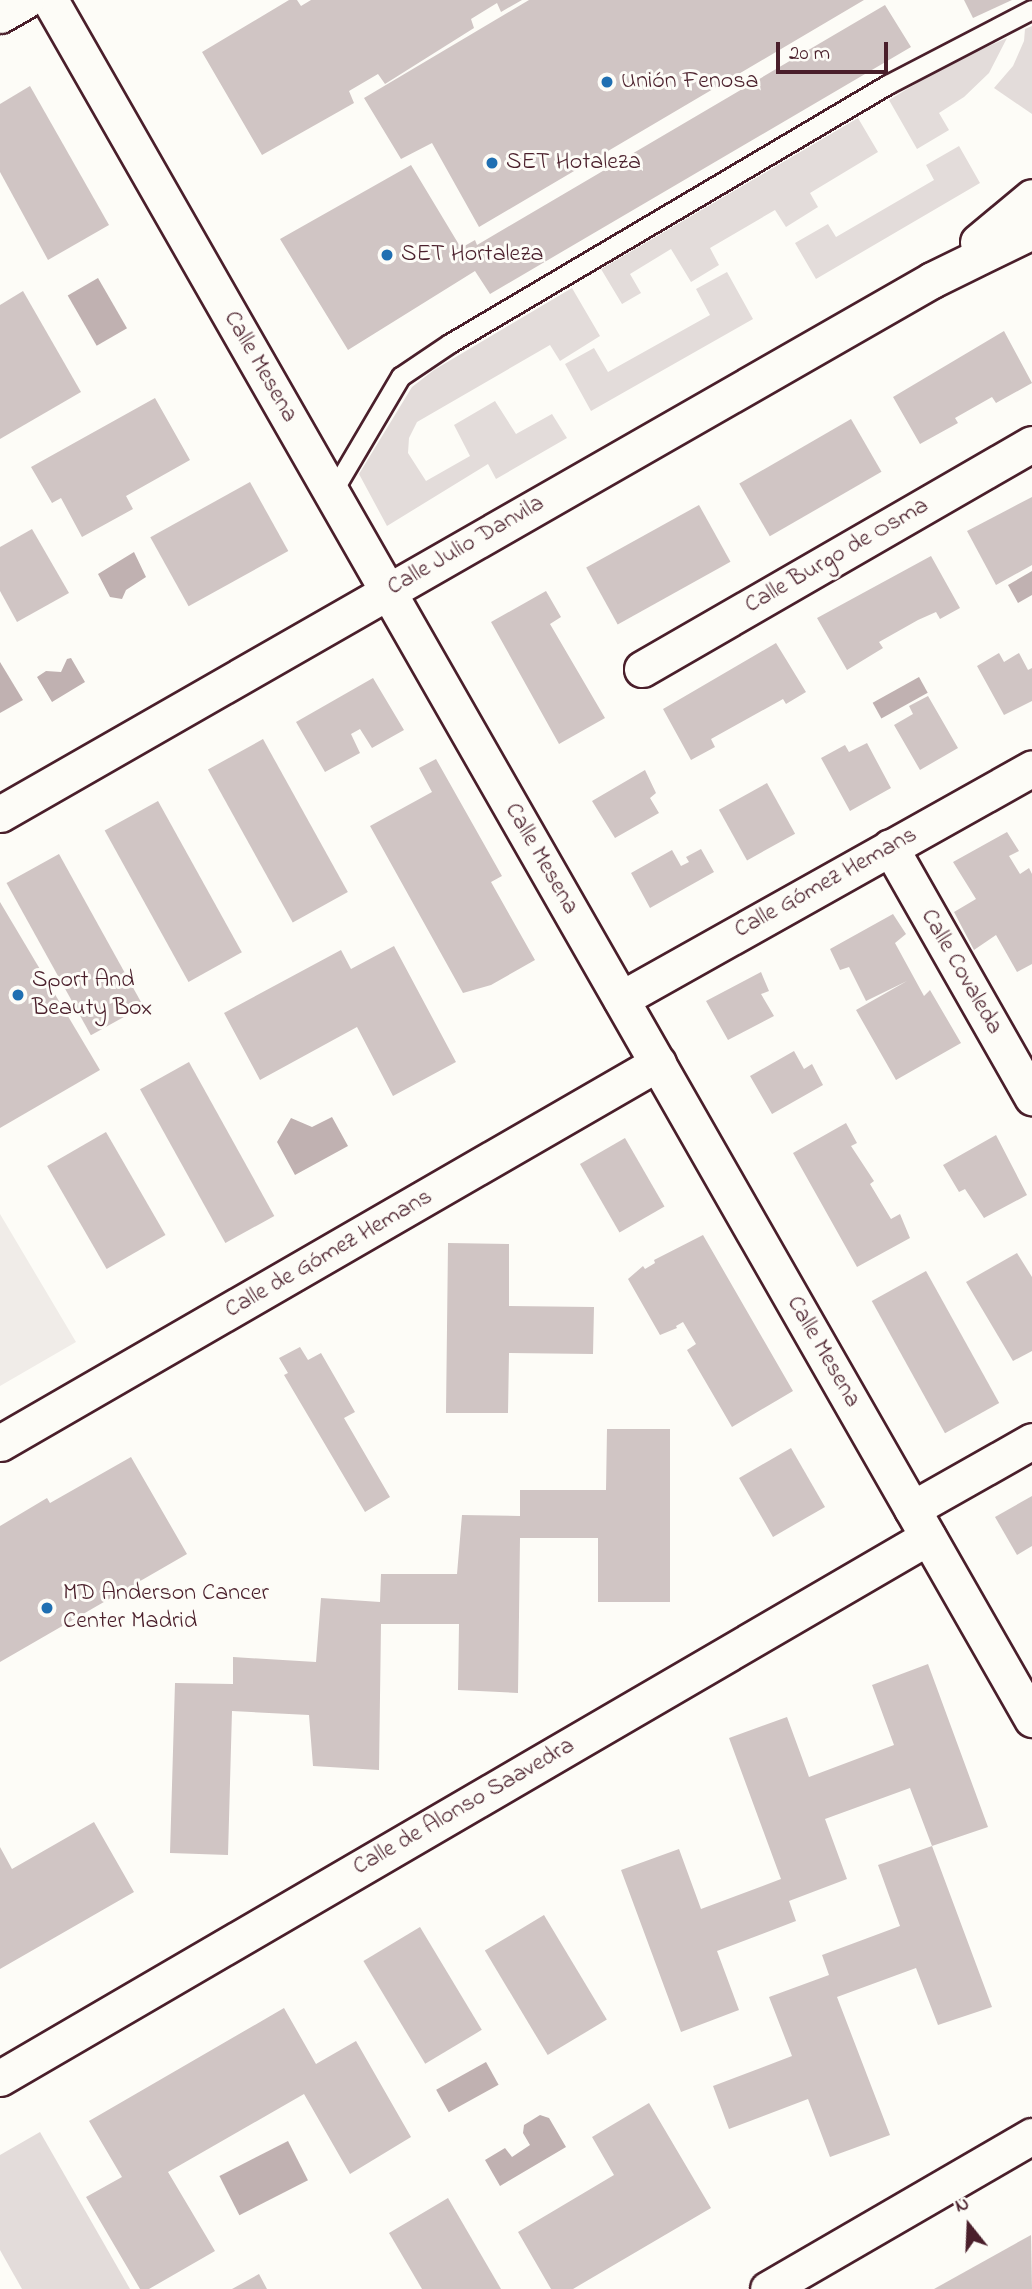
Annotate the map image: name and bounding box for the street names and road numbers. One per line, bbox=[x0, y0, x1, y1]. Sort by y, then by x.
street label: Calle Mesena bbox=[217, 306, 303, 428]
street label: Calle Julio Danvila bbox=[383, 489, 549, 603]
street label: Calle Burgo de Osma bbox=[740, 492, 934, 620]
street label: Calle Mesena bbox=[498, 798, 584, 920]
street label: Calle Gómez Hemans bbox=[730, 821, 922, 945]
street label: Calle Covaleda bbox=[914, 904, 1008, 1040]
street label: Calle de Gómez Hemans bbox=[220, 1183, 438, 1325]
street label: Calle Mesena bbox=[780, 1291, 866, 1413]
street label: Calle de Alonso Saavedra bbox=[348, 1732, 580, 1882]

